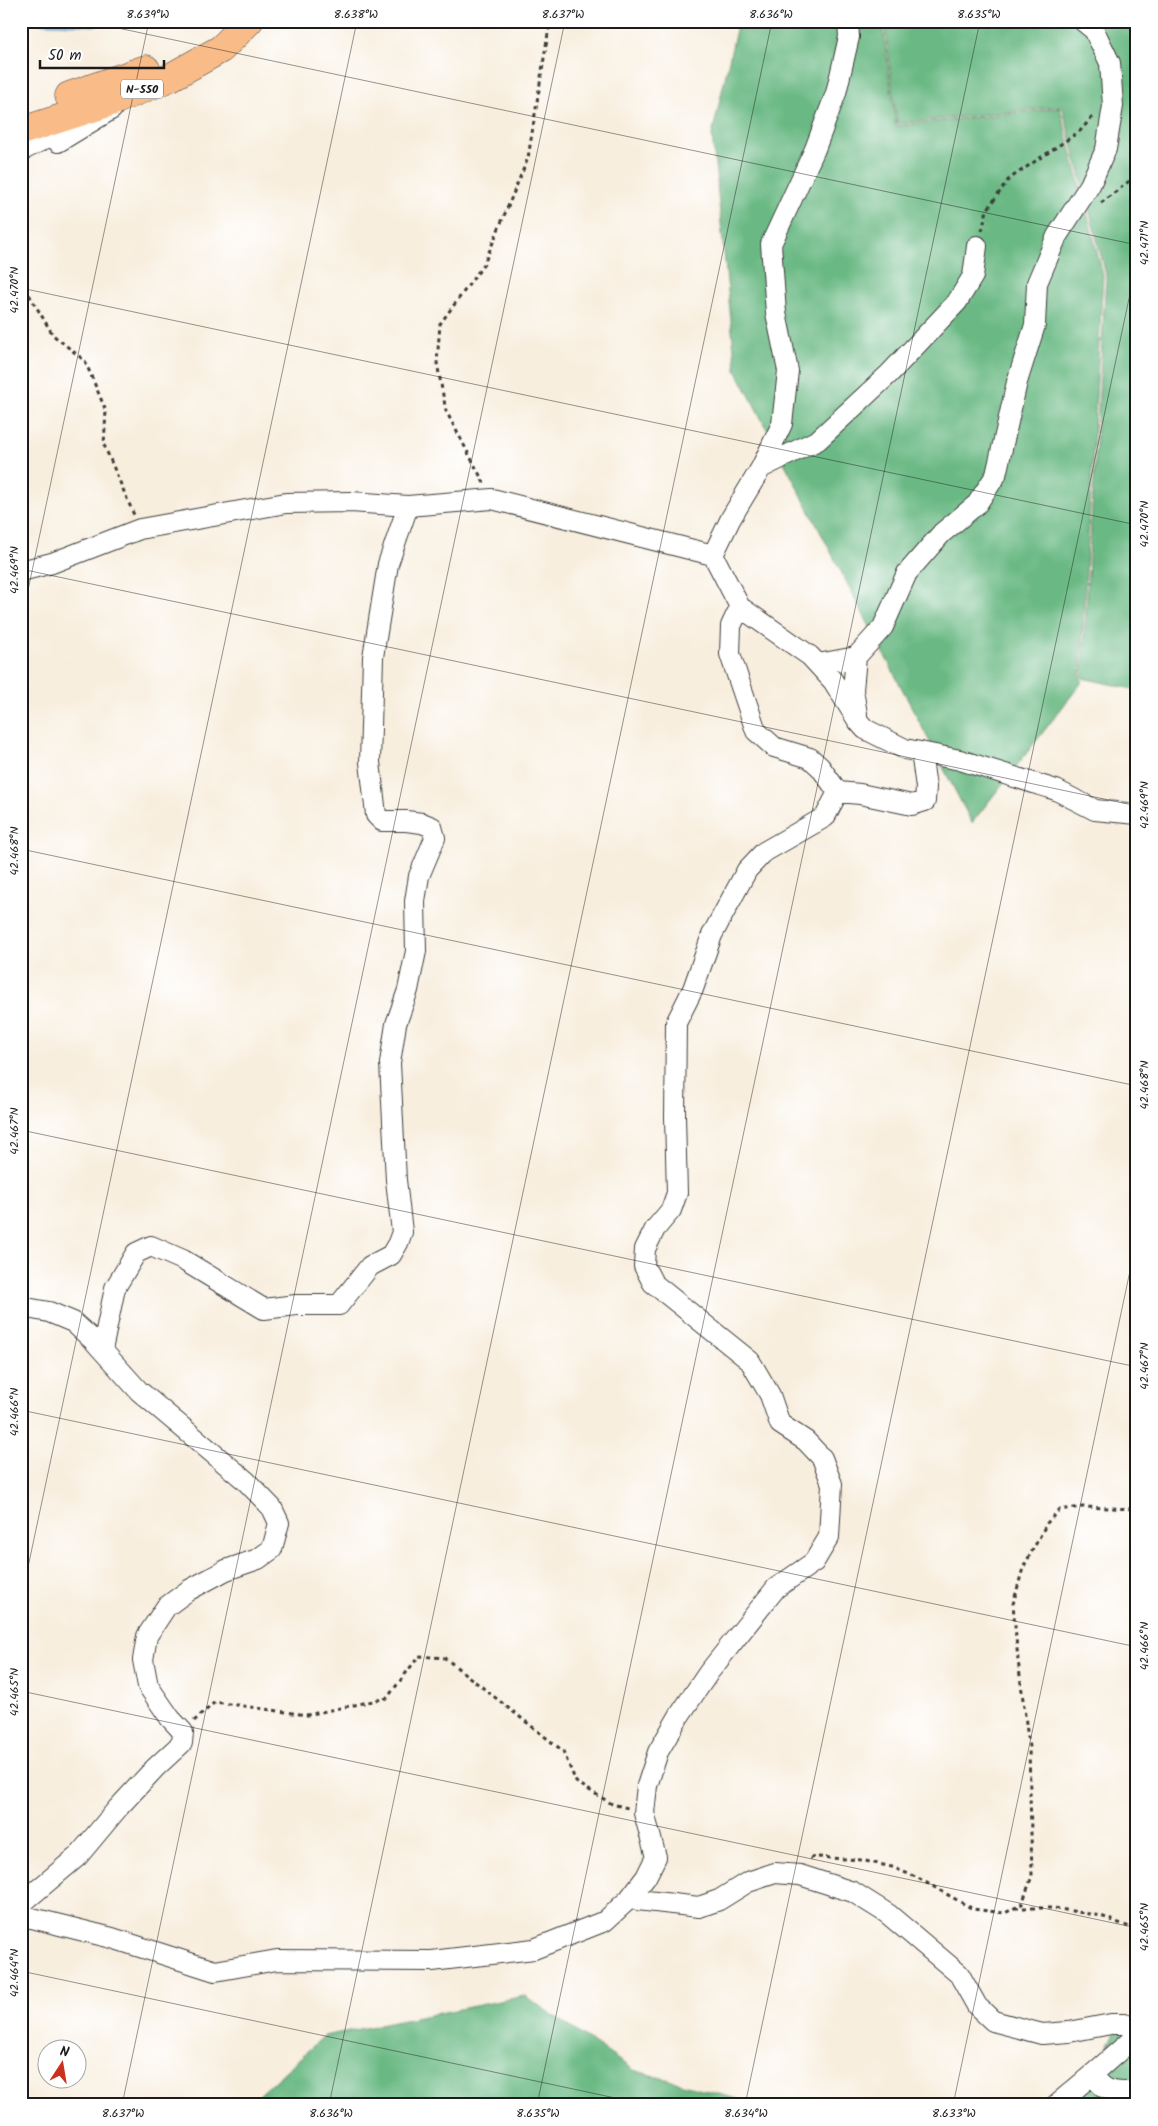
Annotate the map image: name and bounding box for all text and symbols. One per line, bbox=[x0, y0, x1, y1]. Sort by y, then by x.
text: 8.639°W bbox=[127, 5, 169, 24]
text: 8.638°W bbox=[334, 5, 378, 24]
text: 8.637°W bbox=[542, 5, 584, 24]
text: 8.636°W bbox=[749, 5, 793, 24]
text: 8.635°W bbox=[957, 5, 1001, 24]
scale bar bbox=[40, 38, 164, 70]
text: 50 m bbox=[48, 44, 82, 68]
road number: N-550 bbox=[121, 80, 163, 98]
text: 42.471°N bbox=[1135, 221, 1154, 265]
text: 42.470°N bbox=[5, 267, 24, 313]
text: 42.470°N bbox=[1135, 501, 1154, 547]
text: 42.469°N bbox=[5, 546, 24, 594]
text: 42.469°N bbox=[1135, 781, 1154, 829]
text: 42.468°N bbox=[5, 826, 24, 876]
text: 42.468°N bbox=[1135, 1060, 1154, 1110]
text: 42.467°N bbox=[5, 1107, 24, 1155]
text: 42.467°N bbox=[1135, 1342, 1154, 1390]
text: 42.466°N bbox=[5, 1388, 24, 1436]
text: 42.466°N bbox=[1135, 1622, 1154, 1670]
text: 42.465°N bbox=[5, 1668, 24, 1716]
text: 42.465°N bbox=[1135, 1903, 1154, 1951]
text: 42.464°N bbox=[5, 1949, 24, 1997]
north arrow bbox=[38, 2038, 88, 2088]
text: N bbox=[58, 2041, 71, 2064]
text: 8.637°W bbox=[102, 2104, 144, 2123]
text: 8.636°W bbox=[309, 2104, 353, 2123]
text: 8.635°W bbox=[516, 2104, 560, 2123]
text: 8.634°W bbox=[724, 2104, 768, 2123]
text: 8.633°W bbox=[932, 2104, 976, 2123]

